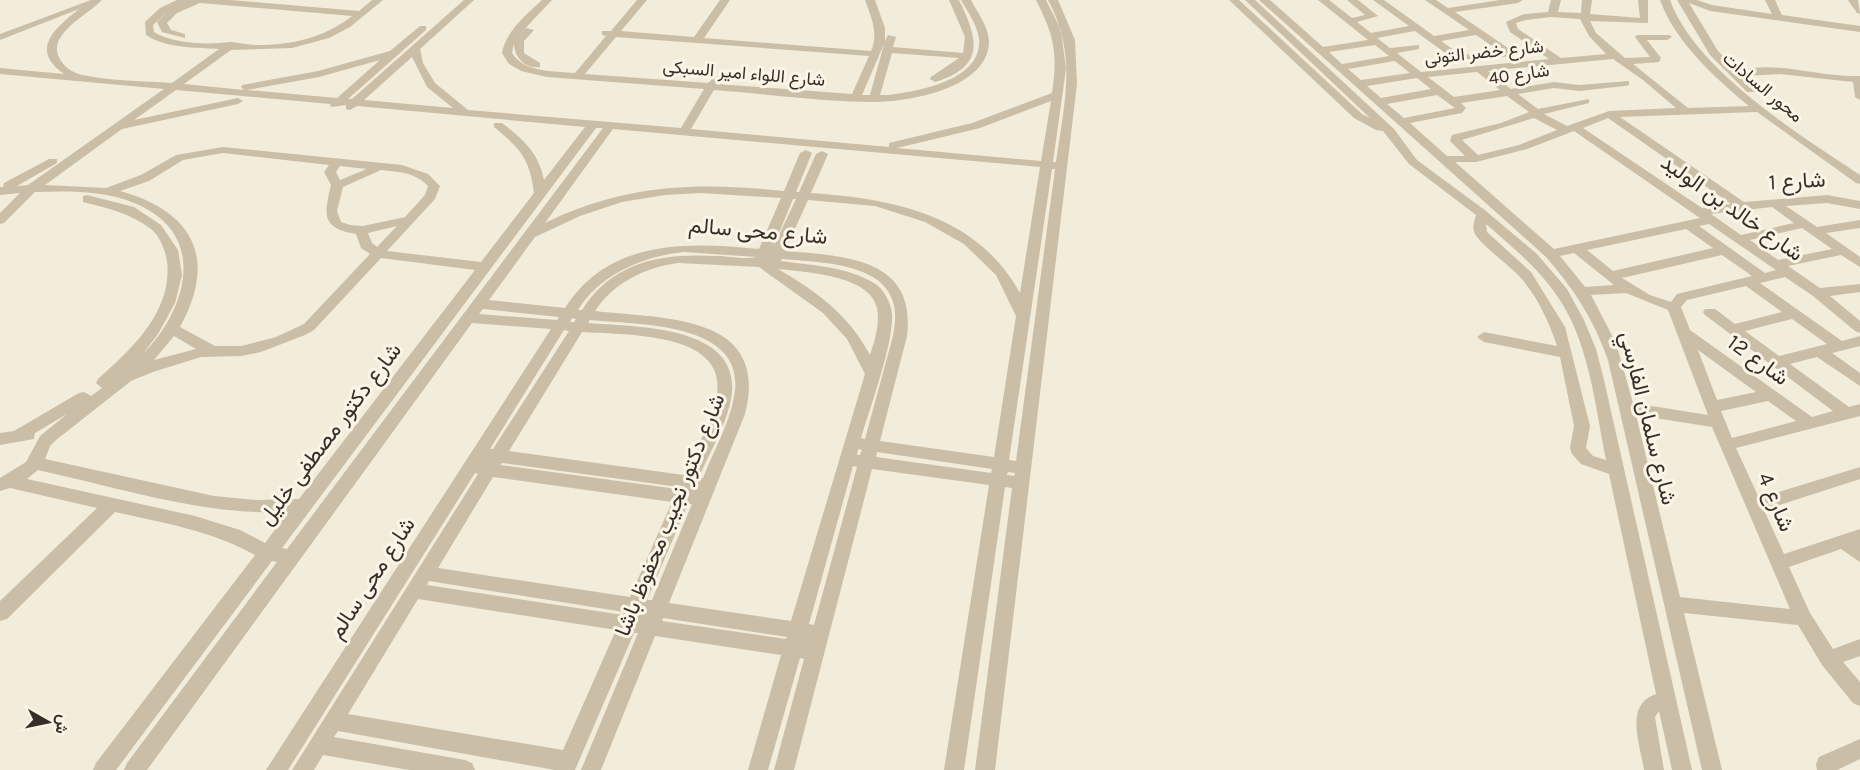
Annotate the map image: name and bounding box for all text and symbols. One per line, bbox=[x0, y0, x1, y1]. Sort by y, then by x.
street label: شارع خضر التونى bbox=[1423, 35, 1545, 70]
street label: محور السادات bbox=[1718, 47, 1808, 127]
street label: شارع اللواء امير السبكى bbox=[662, 55, 826, 92]
street label: شارع 40 bbox=[1487, 59, 1551, 90]
street label: شارع خالد بن الوليد bbox=[1655, 149, 1808, 268]
street label: شارع 1 bbox=[1768, 167, 1826, 196]
street label: شارع محى سالم bbox=[687, 212, 828, 251]
street label: شارع سلمان الفارسي bbox=[1609, 329, 1682, 509]
street label: شارع 12 bbox=[1722, 329, 1794, 392]
street label: شارع دكتور مصطفى خليل bbox=[253, 338, 408, 531]
street label: شارع دكتور نجيب محفوظ باشا bbox=[609, 390, 732, 640]
street label: شارع 4 bbox=[1751, 468, 1800, 536]
street label: شارع محى سالم bbox=[323, 513, 422, 644]
north arrow bbox=[18, 692, 78, 752]
text: ش bbox=[51, 713, 73, 735]

